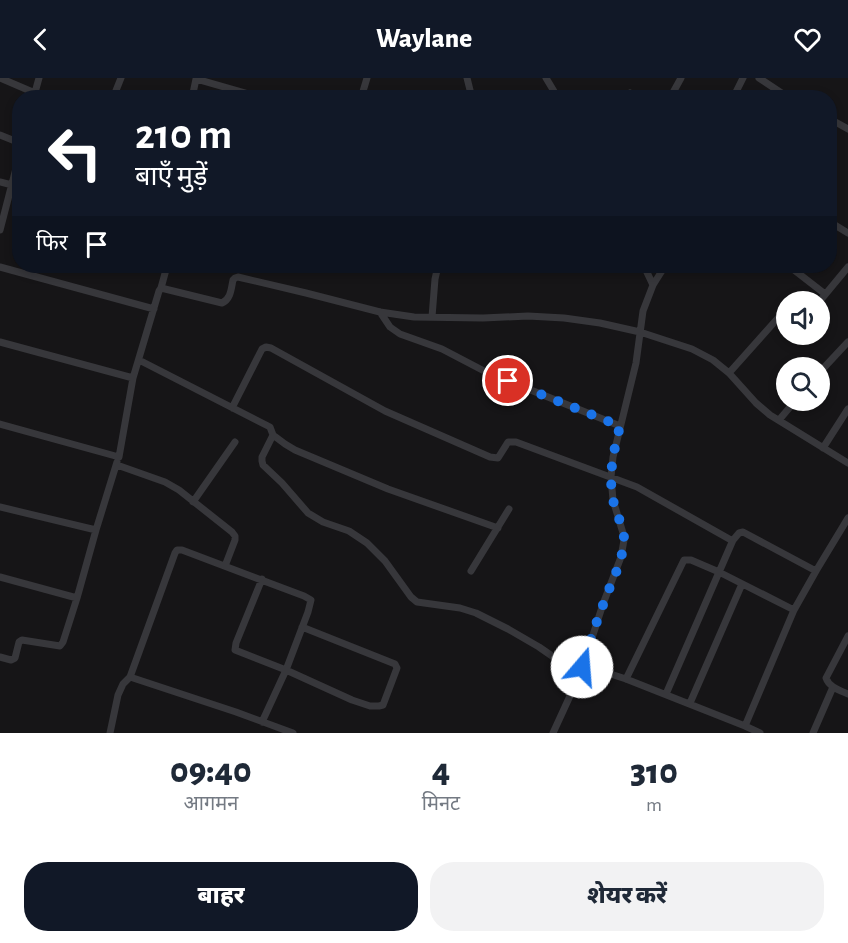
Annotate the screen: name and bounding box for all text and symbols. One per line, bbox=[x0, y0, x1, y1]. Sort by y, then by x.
icon: back bbox=[24, 23, 57, 56]
icon: heart bbox=[791, 23, 824, 56]
text: Waylane bbox=[376, 25, 472, 52]
icon: left bbox=[36, 114, 114, 192]
text: 210 m bbox=[135, 114, 232, 156]
text: बाएँ मुड़ें bbox=[135, 163, 207, 190]
icon: arrive bbox=[80, 228, 113, 261]
text: फिर bbox=[36, 232, 68, 254]
map controls bbox=[776, 291, 830, 411]
button: sound bbox=[776, 291, 830, 345]
pin bbox=[482, 355, 533, 406]
button: search bbox=[776, 357, 830, 411]
icon: arrive bbox=[491, 364, 524, 397]
position arrow bbox=[550, 635, 614, 699]
text: 09:40 bbox=[170, 753, 252, 789]
text: 4 bbox=[432, 753, 450, 789]
text: 310 bbox=[630, 754, 678, 790]
text: आगमन bbox=[183, 794, 238, 814]
text: मिनट bbox=[422, 794, 460, 814]
text: m bbox=[646, 795, 662, 815]
button: बाहर bbox=[24, 862, 418, 931]
button: शेयर करें bbox=[430, 862, 824, 931]

